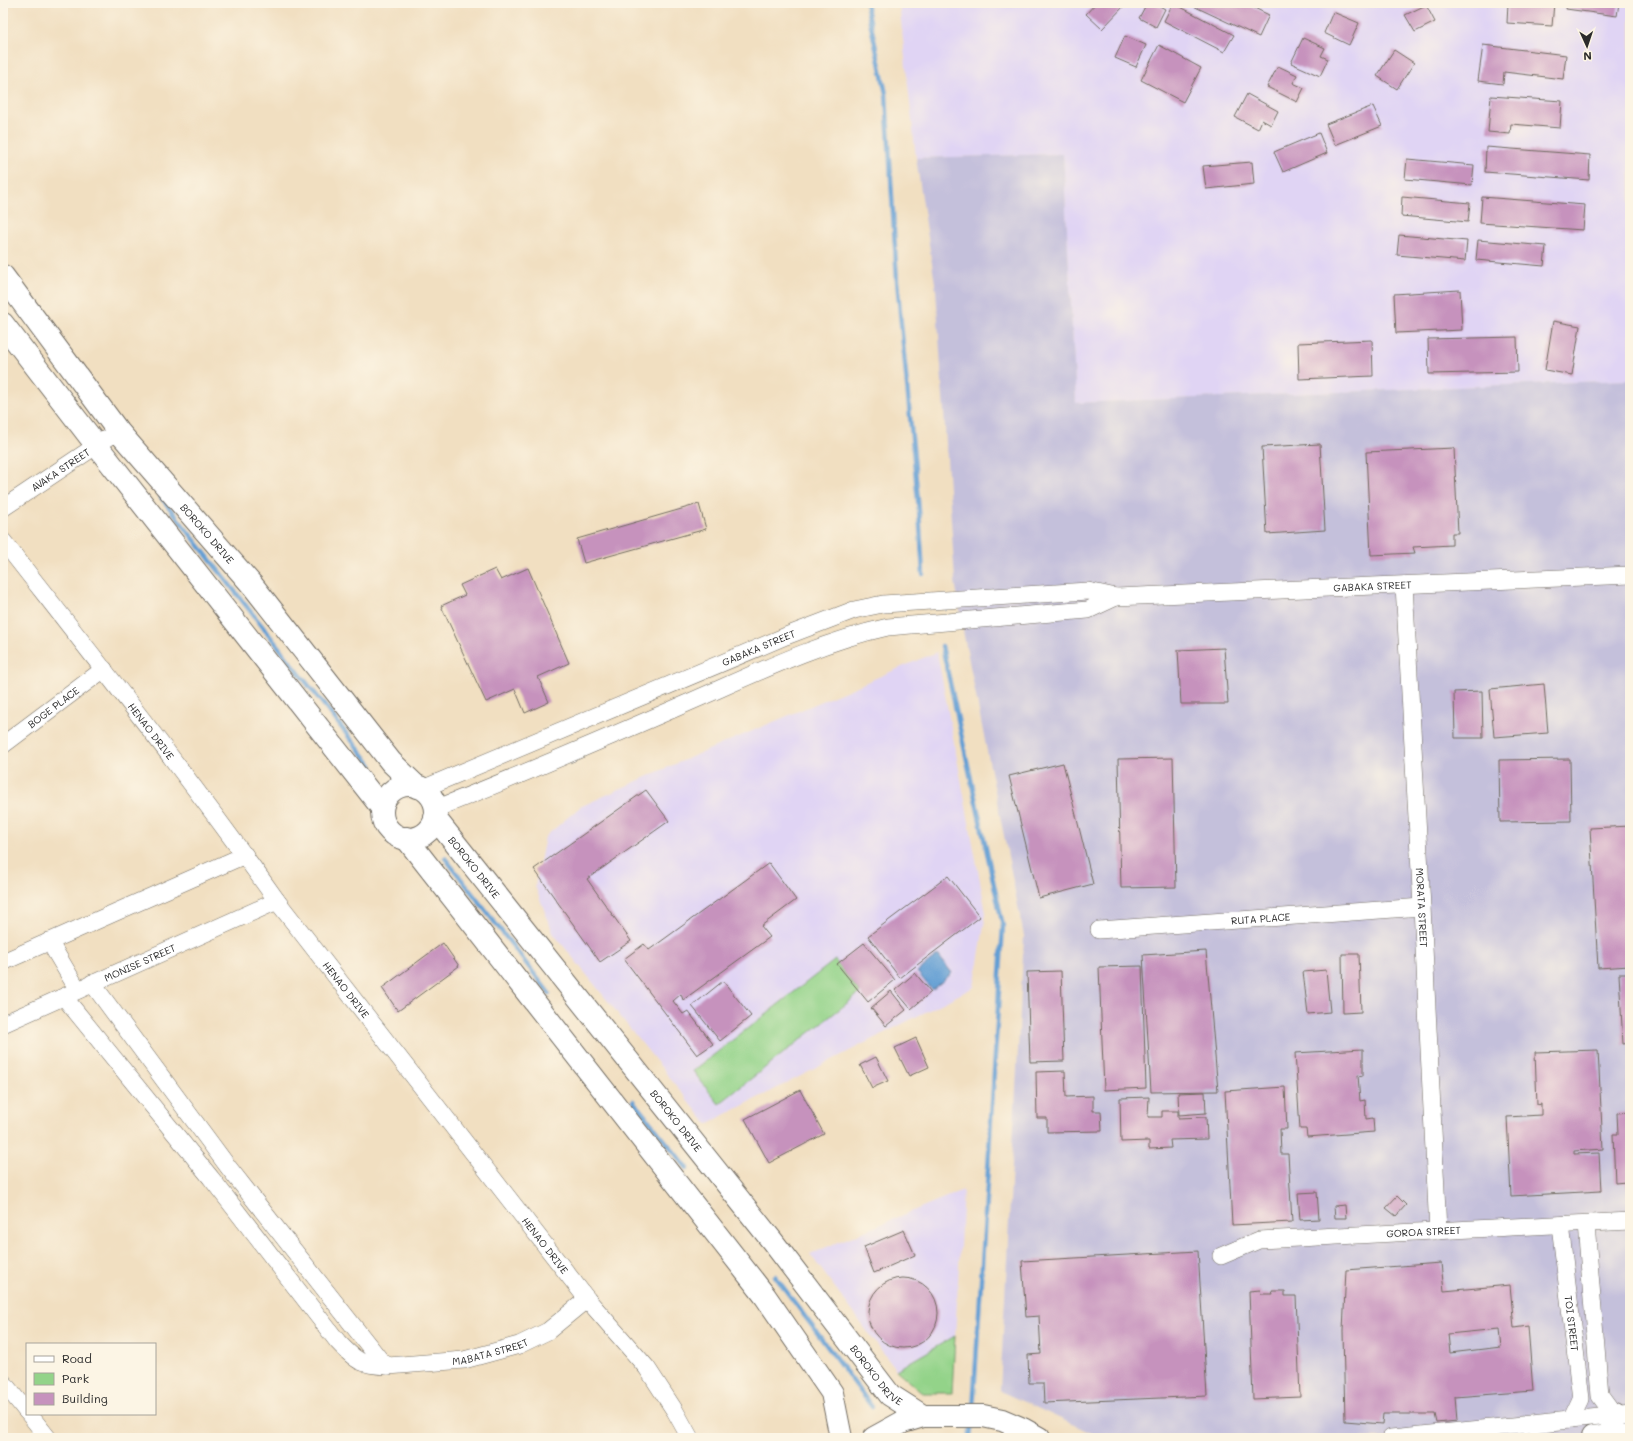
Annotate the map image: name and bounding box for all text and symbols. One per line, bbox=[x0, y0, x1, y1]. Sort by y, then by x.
north arrow bbox=[1567, 26, 1607, 66]
text: N bbox=[1583, 49, 1592, 64]
street label: AVAKA STREET bbox=[28, 445, 93, 494]
street label: BOROKO DRIVE bbox=[177, 500, 238, 567]
street label: GABAKA STREET bbox=[1333, 577, 1412, 595]
street label: GABAKA STREET bbox=[720, 626, 798, 669]
street label: BOGE PLACE bbox=[25, 683, 82, 731]
street label: HENAO DRIVE bbox=[125, 700, 178, 763]
street label: BOROKO DRIVE bbox=[445, 833, 503, 901]
street label: MORATA STREET bbox=[1413, 867, 1431, 948]
street label: RUTA PLACE bbox=[1230, 909, 1291, 928]
street label: MONISE STREET bbox=[102, 940, 178, 985]
street label: HENAO DRIVE bbox=[320, 959, 373, 1021]
street label: BOROKO DRIVE bbox=[647, 1087, 705, 1155]
street label: HENAO DRIVE bbox=[519, 1214, 572, 1277]
street label: GOROA STREET bbox=[1386, 1223, 1462, 1240]
street label: TOI STREET bbox=[1562, 1295, 1582, 1352]
street label: MABATA STREET bbox=[452, 1334, 531, 1368]
street label: BOROKO DRIVE bbox=[847, 1342, 906, 1409]
legend bbox=[26, 1343, 156, 1415]
text: Road bbox=[62, 1350, 92, 1366]
text: Park bbox=[62, 1370, 89, 1386]
text: Building bbox=[62, 1390, 108, 1406]

